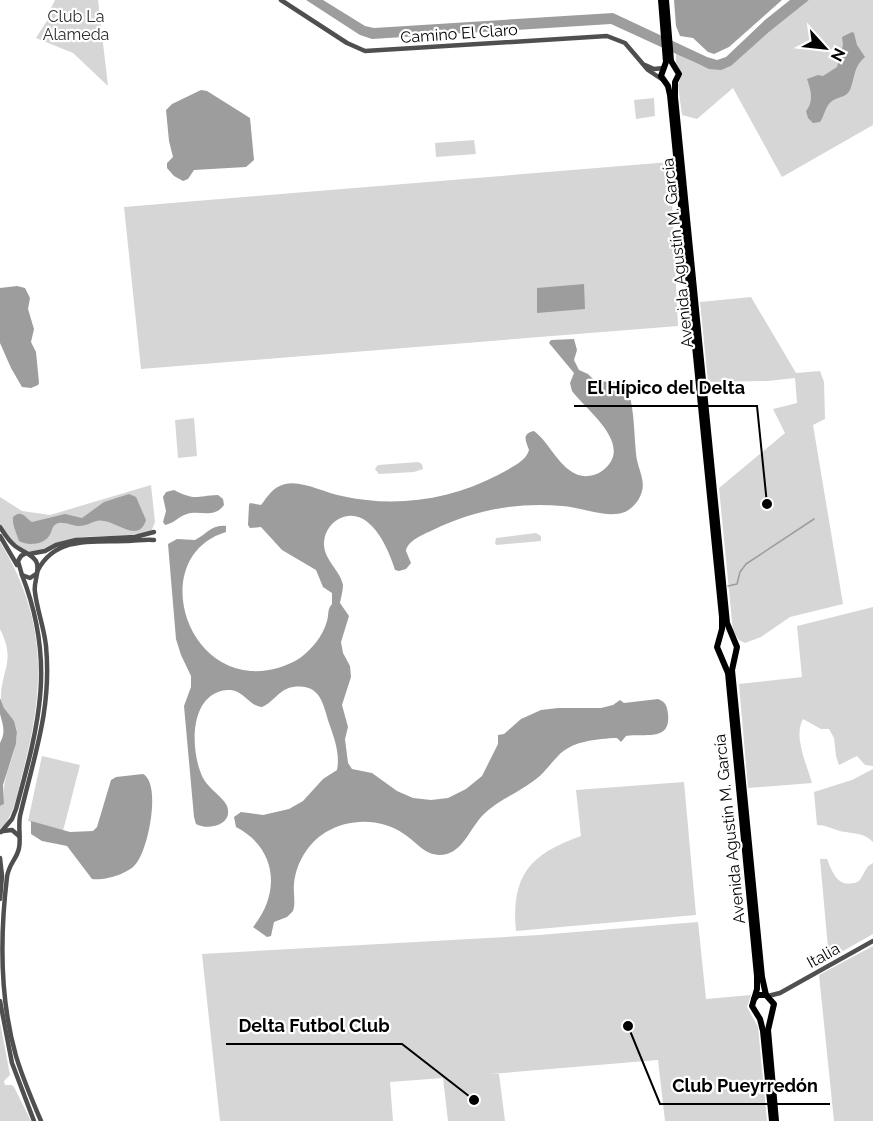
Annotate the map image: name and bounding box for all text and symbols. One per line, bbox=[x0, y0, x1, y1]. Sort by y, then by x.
park label: Club La Alameda bbox=[43, 7, 109, 44]
north arrow bbox=[795, 18, 855, 78]
street label: Camino El Claro bbox=[400, 20, 518, 47]
text: N bbox=[827, 45, 849, 64]
street label: Avenida Agustín M. García bbox=[658, 157, 697, 349]
callout: El Hípico del Delta bbox=[574, 370, 757, 406]
text: El Hípico del Delta bbox=[587, 377, 745, 398]
street label: Avenida Agustín M. García bbox=[710, 733, 749, 925]
street label: Italia bbox=[804, 939, 843, 972]
callout: Delta Futbol Club bbox=[226, 1008, 402, 1044]
text: Delta Futbol Club bbox=[238, 1015, 390, 1036]
callout: Club Pueyrredón bbox=[660, 1068, 830, 1104]
text: Club Pueyrredón bbox=[672, 1075, 818, 1096]

